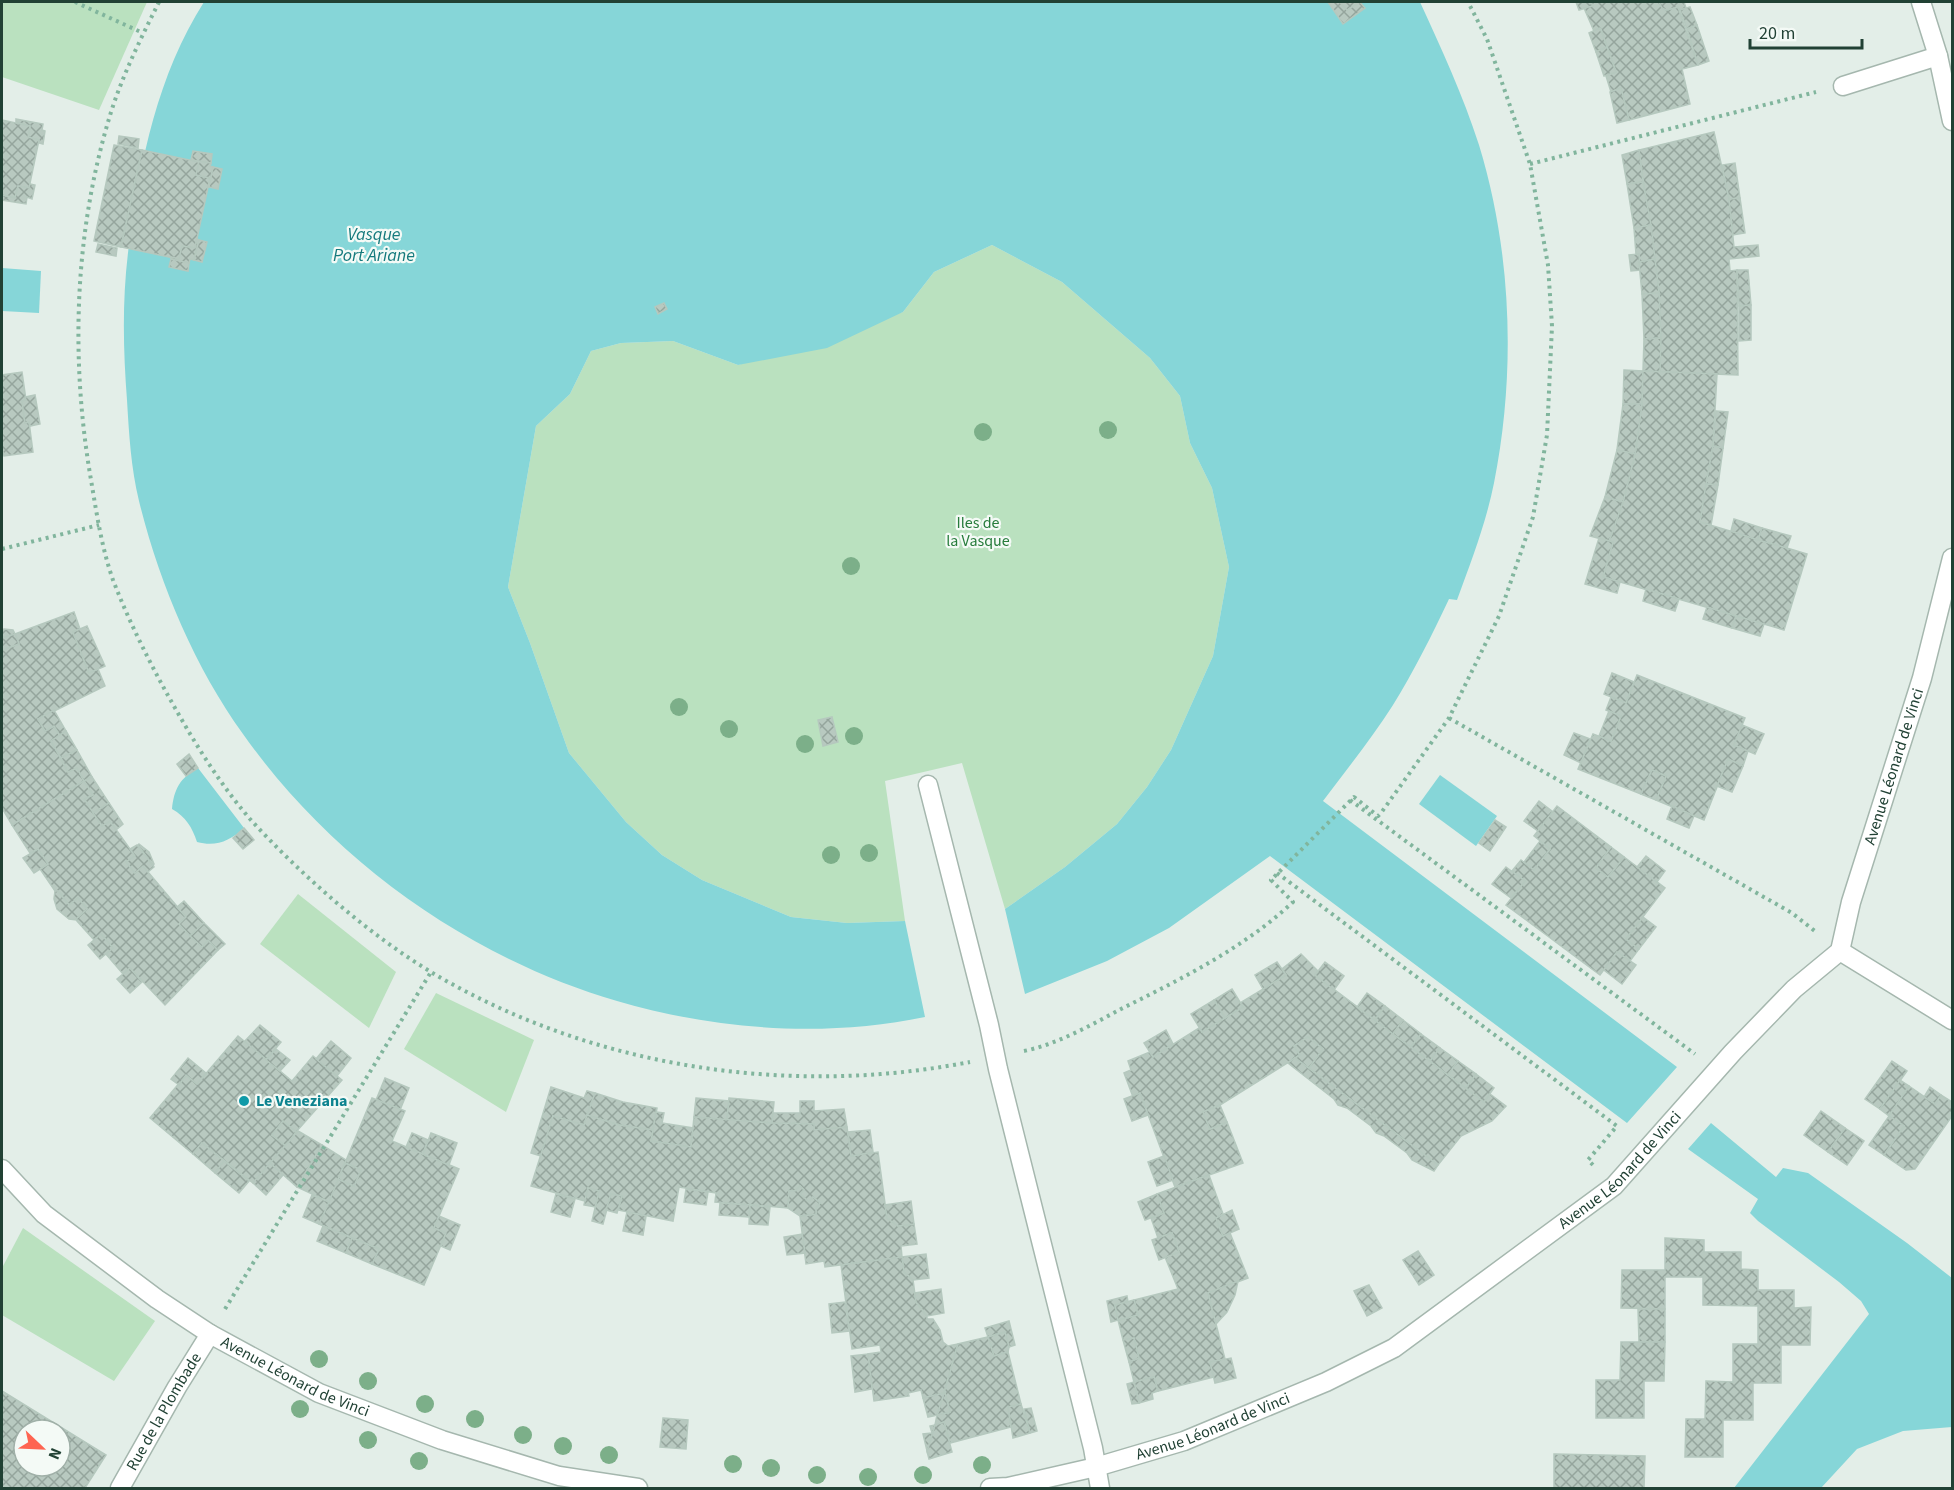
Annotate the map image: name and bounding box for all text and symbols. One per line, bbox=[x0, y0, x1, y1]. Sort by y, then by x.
scale bar bbox=[1750, 12, 1862, 50]
text: 20 m bbox=[1759, 21, 1795, 46]
water label: Vasque Port Ariane bbox=[333, 222, 415, 268]
park label: Iles de la Vasque bbox=[946, 512, 1010, 552]
street label: Avenue Léonard de Vinci bbox=[1859, 685, 1929, 848]
place label: Le Veneziana bbox=[256, 1090, 348, 1112]
marker: Le Veneziana bbox=[237, 1094, 251, 1108]
street label: Avenue Léonard de Vinci bbox=[1554, 1106, 1686, 1234]
street label: Avenue Léonard de Vinci bbox=[217, 1331, 373, 1422]
street label: Rue de la Plombade bbox=[121, 1348, 207, 1475]
street label: Avenue Léonard de Vinci bbox=[1133, 1387, 1293, 1466]
north arrow bbox=[12, 1418, 72, 1478]
text: N bbox=[43, 1444, 67, 1463]

